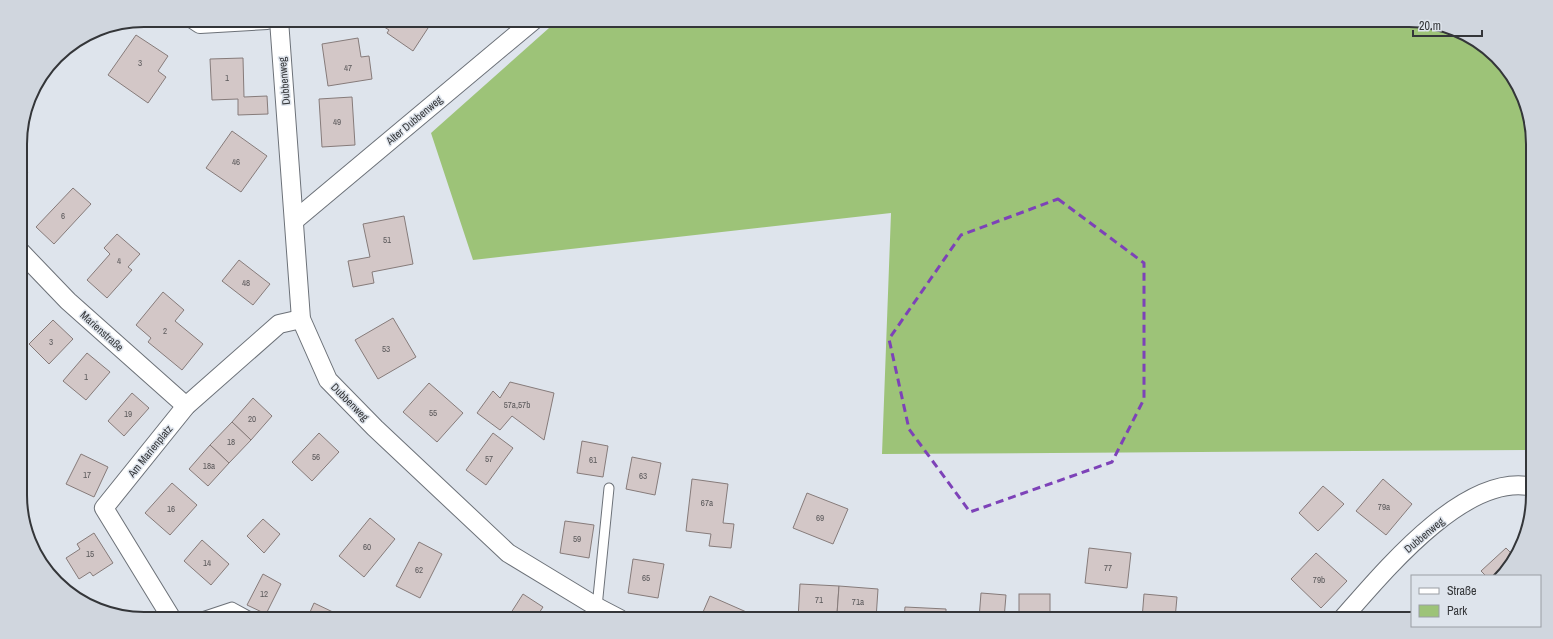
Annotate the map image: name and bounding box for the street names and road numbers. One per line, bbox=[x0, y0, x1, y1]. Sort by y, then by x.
street label: Dubbenweg bbox=[275, 56, 293, 106]
street label: Alter Dubbenweg bbox=[382, 92, 445, 148]
street label: Marienstraße bbox=[77, 308, 127, 354]
street label: Dubbenweg bbox=[328, 380, 372, 424]
street label: Am Marienplatz bbox=[124, 422, 176, 481]
street label: Dubbenweg bbox=[1401, 514, 1447, 556]

